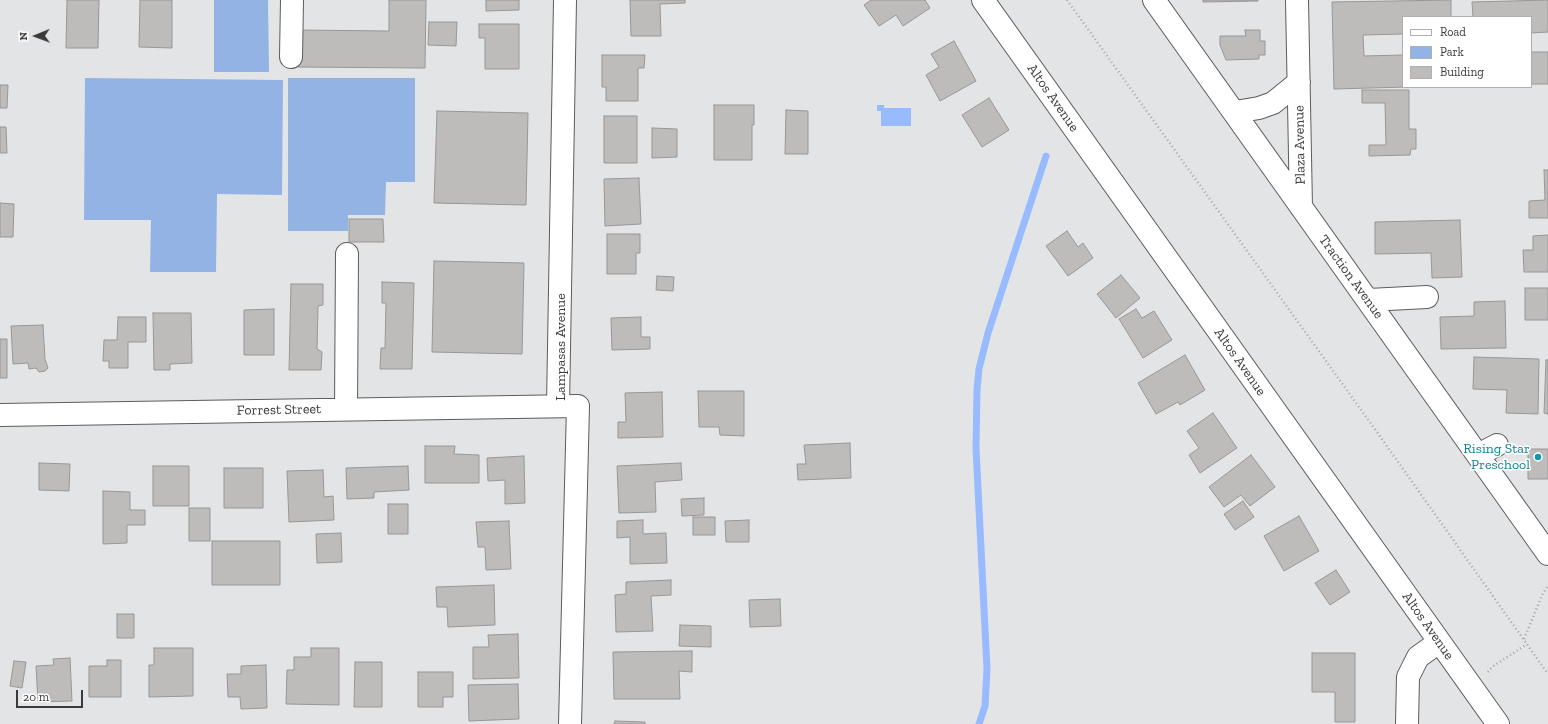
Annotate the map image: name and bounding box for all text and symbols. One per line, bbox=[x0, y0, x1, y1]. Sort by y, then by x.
north arrow bbox=[16, 16, 56, 56]
legend bbox=[1402, 16, 1532, 88]
text: Road bbox=[1440, 25, 1466, 39]
text: N bbox=[17, 32, 30, 41]
text: Park bbox=[1440, 45, 1464, 59]
street label: Altos Avenue bbox=[1024, 61, 1082, 135]
text: Building bbox=[1440, 65, 1484, 79]
street label: Plaza Avenue bbox=[1291, 105, 1309, 185]
street label: Traction Avenue bbox=[1315, 232, 1387, 322]
street label: Lampasas Avenue bbox=[553, 293, 569, 401]
street label: Altos Avenue bbox=[1211, 325, 1269, 399]
street label: Forrest Street bbox=[237, 401, 321, 419]
place label: Rising Star Preschool bbox=[1463, 441, 1530, 474]
marker: Rising Star Preschool bbox=[1533, 452, 1543, 462]
street label: Altos Avenue bbox=[1399, 589, 1457, 663]
scale bar bbox=[18, 682, 85, 708]
text: 20 m bbox=[23, 690, 49, 704]

